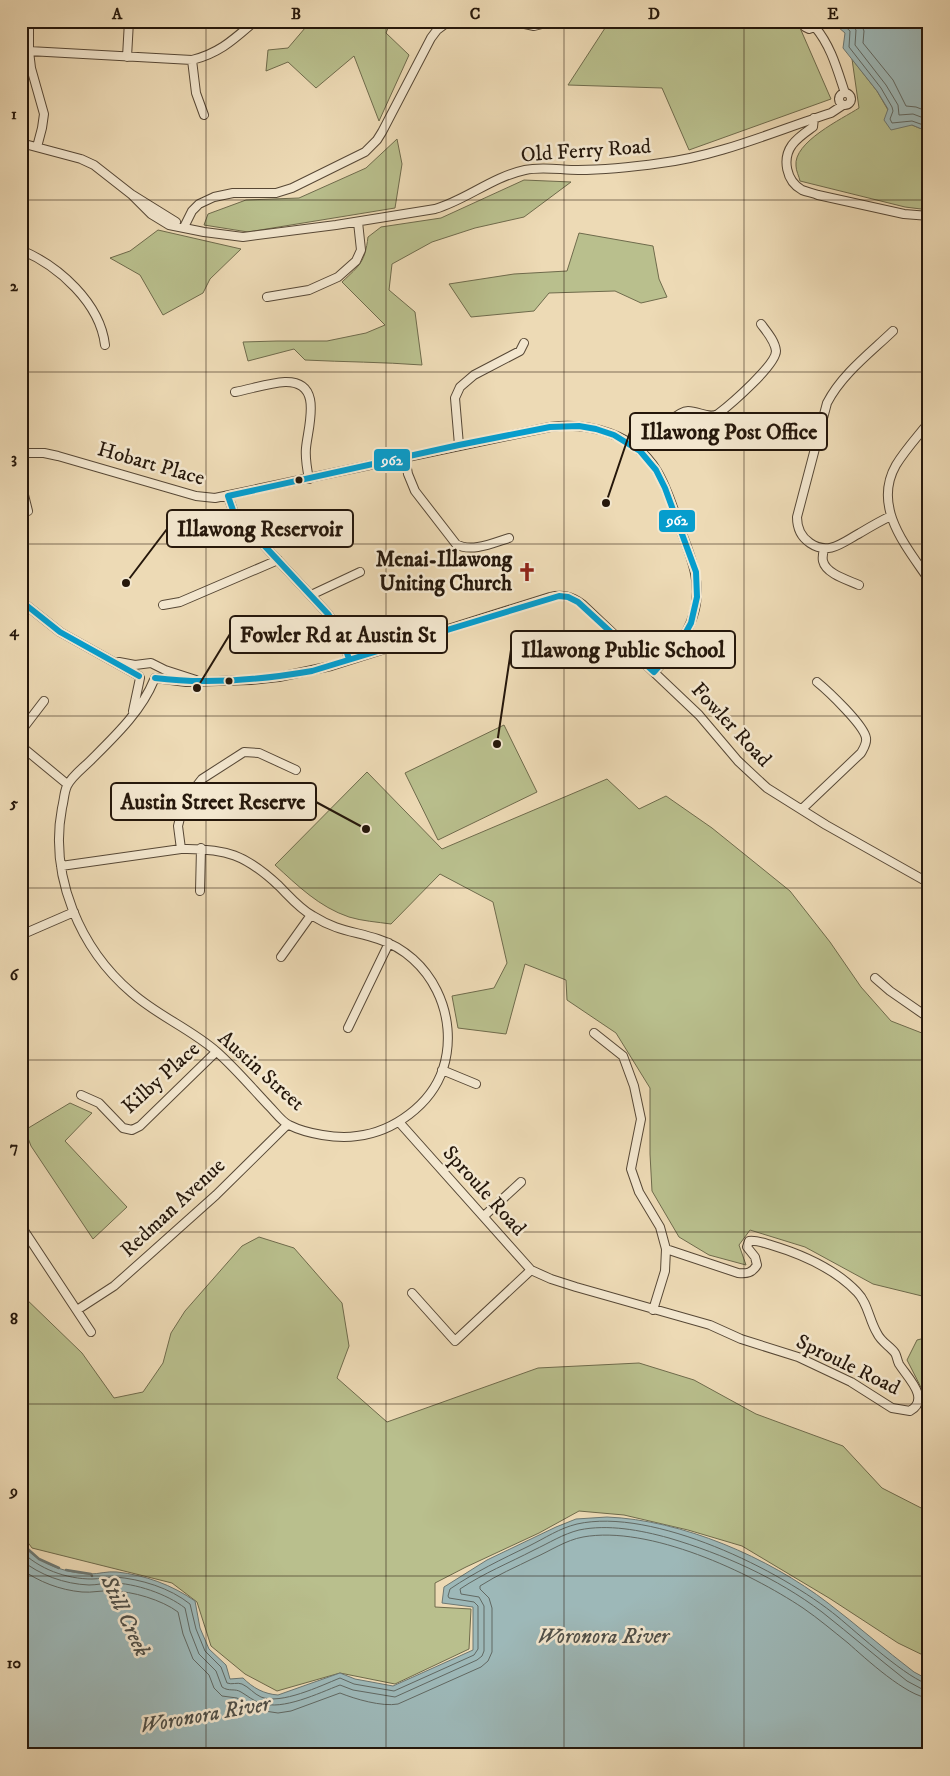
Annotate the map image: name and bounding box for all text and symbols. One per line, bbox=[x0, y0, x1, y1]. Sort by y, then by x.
text: A bbox=[111, 4, 123, 24]
text: B bbox=[291, 4, 301, 24]
text: C bbox=[470, 4, 480, 24]
text: D bbox=[648, 4, 660, 24]
text: E bbox=[827, 4, 839, 24]
text: 1 bbox=[11, 104, 17, 124]
street label: Old Ferry Road bbox=[520, 133, 653, 169]
text: 2 bbox=[10, 276, 19, 296]
callout: Illawong Post Office bbox=[630, 413, 827, 450]
text: Illawong Post Office bbox=[641, 419, 817, 446]
street label: Hobart Place bbox=[94, 436, 208, 492]
text: 3 bbox=[11, 448, 17, 468]
line badge: 962 bbox=[373, 448, 411, 472]
text: 962 bbox=[380, 452, 404, 470]
unlabelled marker bbox=[294, 475, 304, 485]
line badge: 962 bbox=[658, 509, 696, 533]
callout: Illawong Reservoir bbox=[167, 510, 353, 547]
text: 962 bbox=[665, 512, 689, 530]
text: Illawong Reservoir bbox=[177, 516, 344, 543]
place label: Menai-Illawong Uniting Church bbox=[376, 547, 513, 597]
church icon: Menai-Illawong Uniting Church bbox=[516, 561, 538, 583]
callout: Fowler Rd at Austin St bbox=[230, 616, 447, 653]
text: 4 bbox=[8, 621, 19, 641]
text: Fowler Rd at Austin St bbox=[240, 622, 436, 649]
callout: Illawong Public School bbox=[511, 631, 735, 668]
text: Illawong Public School bbox=[521, 637, 725, 664]
unlabelled marker bbox=[224, 676, 234, 686]
street label: Fowler Road bbox=[685, 677, 777, 773]
callout: Austin Street Reserve bbox=[111, 783, 316, 820]
text: Austin Street Reserve bbox=[120, 789, 305, 816]
text: 5 bbox=[9, 793, 18, 813]
text: 6 bbox=[10, 965, 20, 985]
street label: Austin Street bbox=[212, 1025, 310, 1117]
street label: Kilby Place bbox=[117, 1036, 206, 1120]
text: 7 bbox=[10, 1137, 18, 1157]
street label: Sproule Road bbox=[437, 1140, 532, 1242]
street label: Redman Avenue bbox=[115, 1153, 231, 1263]
text: 8 bbox=[10, 1309, 18, 1329]
street label: Sproule Road bbox=[792, 1329, 905, 1402]
text: 9 bbox=[9, 1481, 18, 1501]
water label: Still Creek bbox=[94, 1570, 156, 1662]
water label: Woronora River bbox=[537, 1623, 671, 1650]
text: 10 bbox=[7, 1653, 22, 1673]
water label: Woronora River bbox=[138, 1690, 274, 1740]

